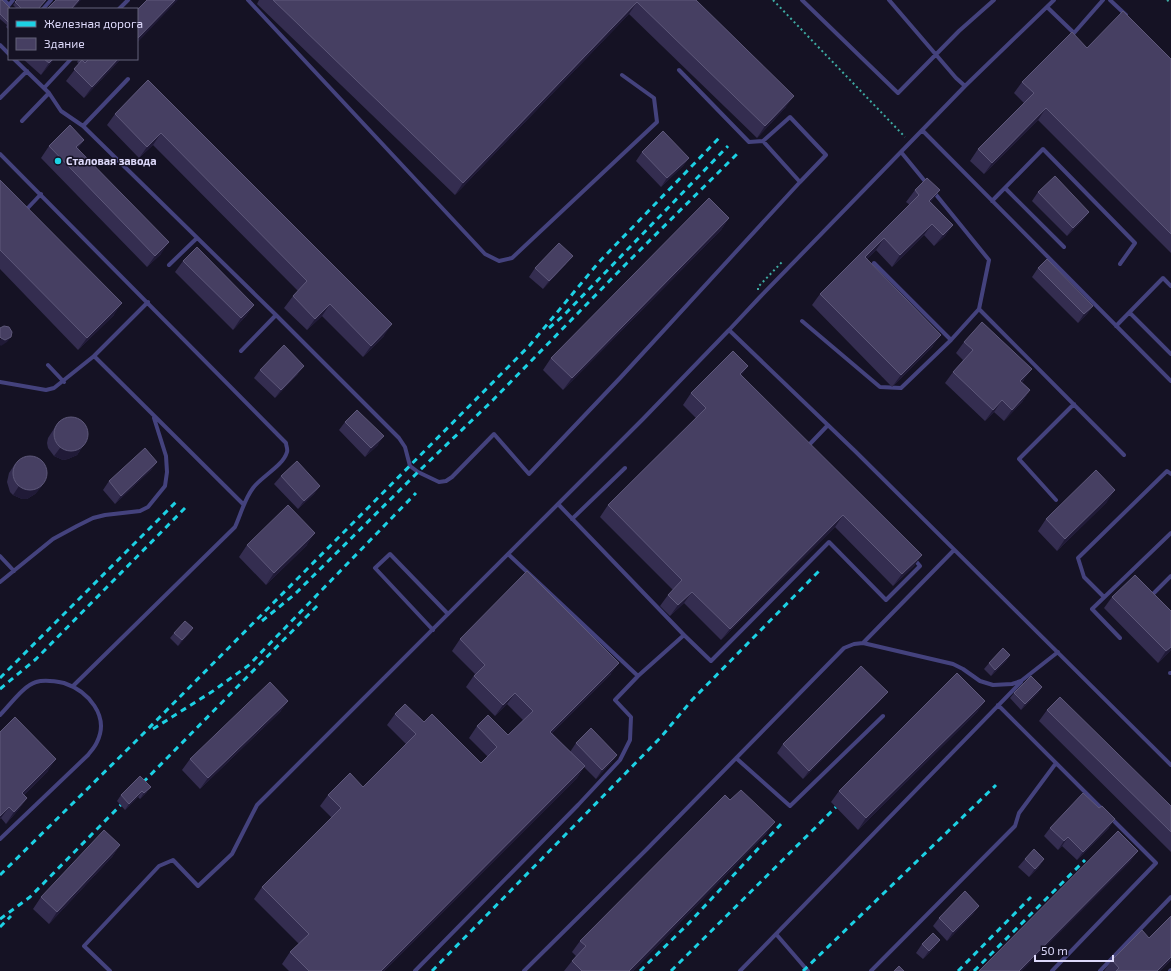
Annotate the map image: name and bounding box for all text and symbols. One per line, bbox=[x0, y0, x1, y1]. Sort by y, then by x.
legend bbox=[8, 8, 138, 60]
text: Железная дорога bbox=[44, 16, 143, 30]
text: Здание bbox=[44, 36, 85, 50]
place label: Сталовая завода bbox=[66, 154, 157, 167]
marker: Сталовая завода bbox=[53, 156, 63, 166]
scale bar bbox=[1035, 937, 1113, 963]
text: 50 m bbox=[1041, 943, 1068, 957]

